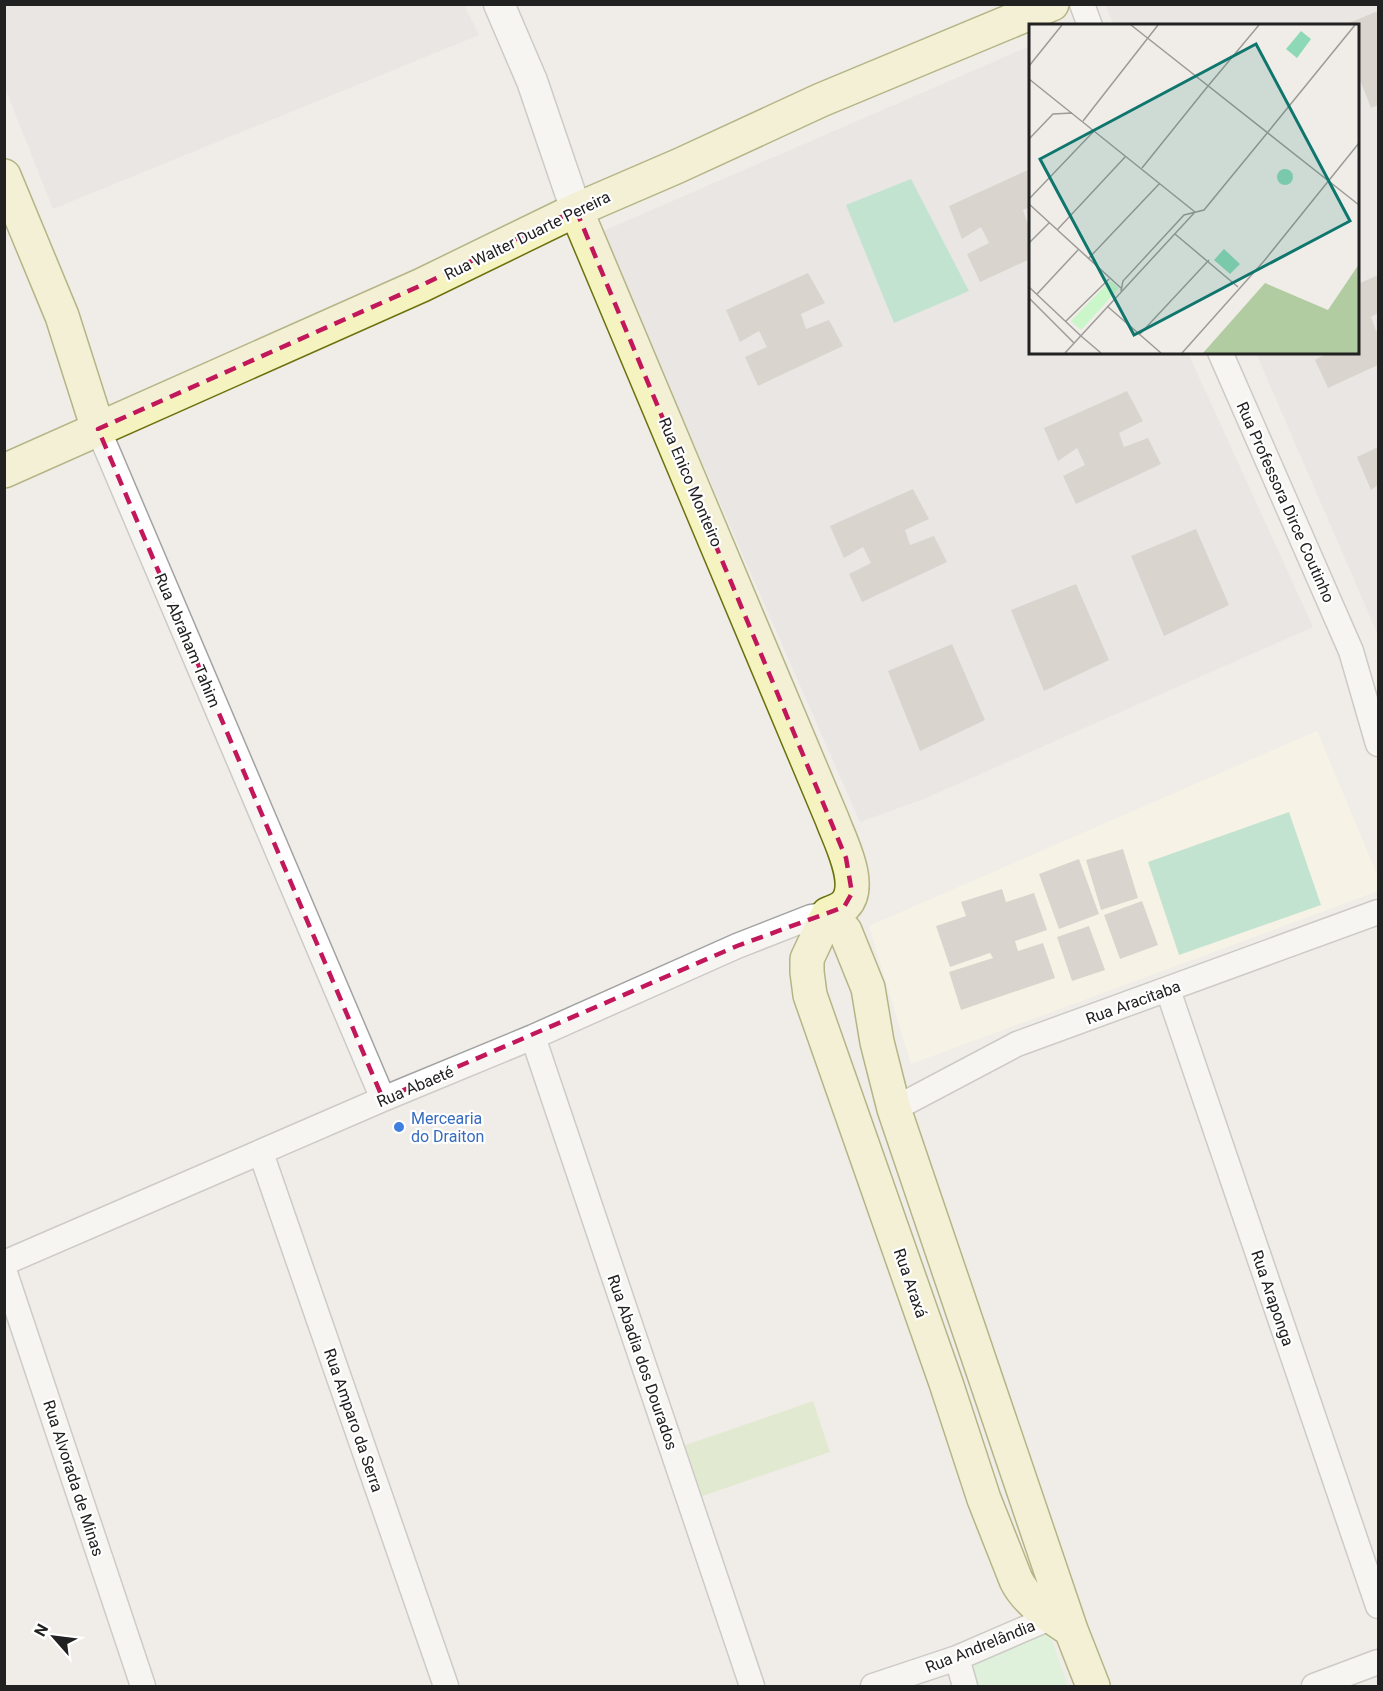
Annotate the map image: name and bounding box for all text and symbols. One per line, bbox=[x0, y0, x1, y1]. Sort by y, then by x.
inset map bbox=[1029, 24, 1359, 354]
street label: Rua Walter Duarte Pereira bbox=[441, 187, 613, 284]
street label: Rua Professora Dirce Coutinho bbox=[1233, 399, 1339, 606]
street label: Rua Enico Monteiro bbox=[655, 415, 726, 550]
street label: Rua Abraham Tahim bbox=[151, 570, 224, 710]
street label: Rua Aracitaba bbox=[1083, 977, 1183, 1028]
street label: Rua Abaeté bbox=[374, 1062, 457, 1111]
place label: Mercearia do Draiton bbox=[411, 1109, 484, 1146]
marker: Mercearia do Draiton bbox=[392, 1120, 406, 1134]
street label: Rua Araxá bbox=[890, 1246, 931, 1320]
street label: Rua Araponga bbox=[1247, 1248, 1298, 1349]
street label: Rua Abadia dos Dourados bbox=[604, 1272, 681, 1452]
street label: Rua Amparo da Serra bbox=[320, 1346, 387, 1495]
street label: Rua Alvorada de Minas bbox=[39, 1398, 108, 1559]
north arrow bbox=[24, 1607, 84, 1667]
street label: Rua Andrelândia bbox=[923, 1616, 1038, 1677]
text: N bbox=[30, 1621, 52, 1640]

